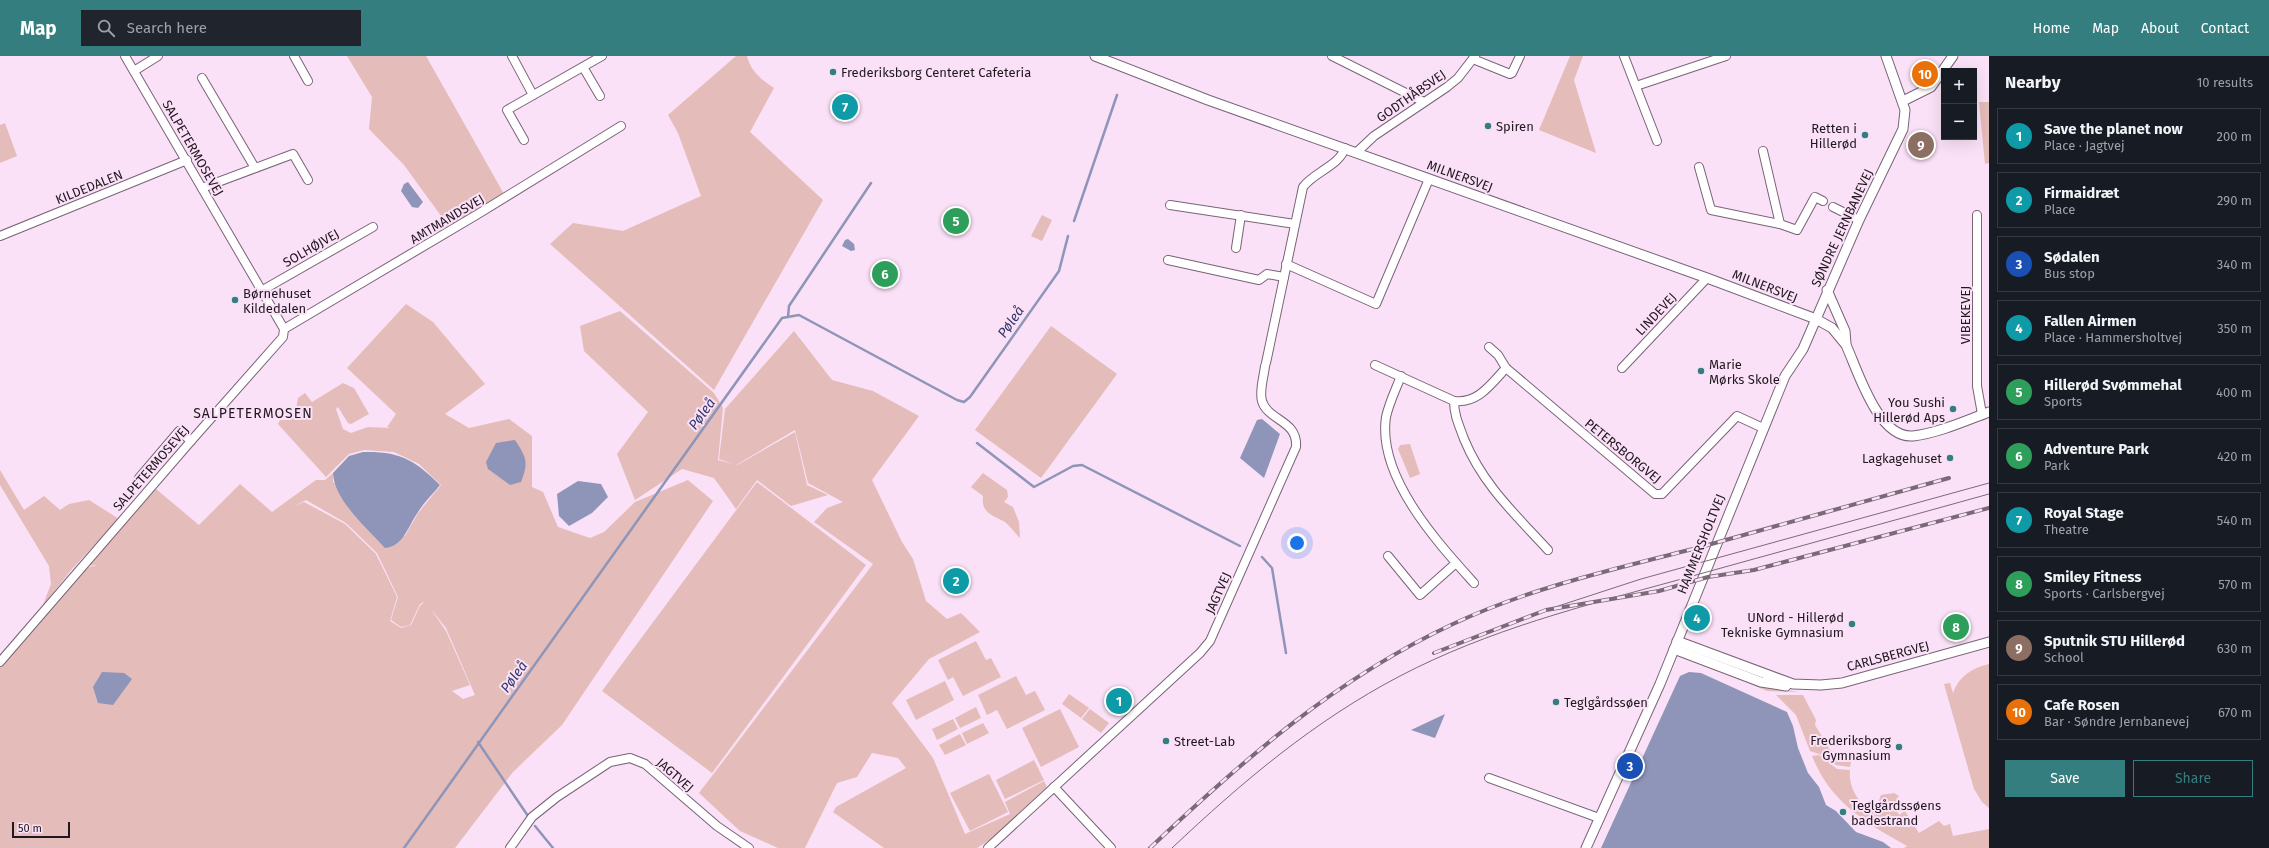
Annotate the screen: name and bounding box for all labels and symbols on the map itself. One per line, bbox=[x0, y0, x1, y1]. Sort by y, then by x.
pin: 10 bbox=[1912, 59, 1938, 89]
place label: Frederiksborg Centeret Cafeteria bbox=[841, 65, 1031, 80]
street label: GODTHÅBSVEJ bbox=[1373, 66, 1448, 125]
marker: Frederiksborg Centeret Cafeteria bbox=[828, 67, 838, 77]
pin: 7 bbox=[832, 92, 858, 122]
street label: SALPETERMOSEVEJ bbox=[159, 97, 227, 199]
place label: Spiren bbox=[1496, 119, 1534, 134]
marker: Spiren bbox=[1483, 121, 1493, 131]
place label: Retten i Hillerød bbox=[1810, 121, 1857, 151]
marker: Retten i Hillerød bbox=[1860, 130, 1870, 140]
pin: 9 bbox=[1908, 130, 1934, 160]
street label: MILNERSVEJ bbox=[1425, 157, 1495, 195]
street label: KILDEDALEN bbox=[53, 167, 125, 207]
street label: SØNDRE JERNBANEVEJ bbox=[1808, 167, 1876, 289]
street label: AMTMANDSVEJ bbox=[407, 191, 487, 247]
pin: 5 bbox=[943, 206, 969, 236]
street label: SOLHØJVEJ bbox=[280, 226, 342, 270]
pin: 6 bbox=[872, 259, 898, 289]
street label: MILNERSVEJ bbox=[1730, 267, 1800, 305]
place label: Børnehuset Kildedalen bbox=[243, 286, 312, 316]
street label: VIBEKEVEJ bbox=[1958, 286, 1973, 344]
street label: LINDEVEJ bbox=[1633, 290, 1679, 338]
marker: Børnehuset Kildedalen bbox=[230, 295, 240, 305]
water label: Pøleå bbox=[994, 303, 1028, 341]
place label: Marie Mørks Skole bbox=[1709, 357, 1780, 387]
marker: Marie Mørks Skole bbox=[1696, 366, 1706, 376]
water label: Pøleå bbox=[685, 395, 719, 433]
place label: You Sushi Hillerød Aps bbox=[1873, 395, 1945, 425]
marker: You Sushi Hillerød Aps bbox=[1948, 404, 1958, 414]
district label: SALPETERMOSEN bbox=[193, 405, 313, 422]
street label: PETERSBORGVEJ bbox=[1582, 416, 1664, 486]
street label: SALPETERMOSEVEJ bbox=[110, 422, 192, 514]
place label: Lagkagehuset bbox=[1862, 451, 1942, 466]
marker: Lagkagehuset bbox=[1945, 453, 1955, 463]
street label: HAMMERSHOLTVEJ bbox=[1674, 492, 1728, 596]
your location bbox=[1287, 533, 1307, 553]
pin: 2 bbox=[943, 566, 969, 596]
street label: JAGTVEJ bbox=[1202, 570, 1234, 616]
pin: 4 bbox=[1684, 603, 1710, 633]
place label: UNord - Hillerød Tekniske Gymnasium bbox=[1721, 610, 1844, 640]
pin: 8 bbox=[1943, 612, 1969, 642]
marker: UNord - Hillerød Tekniske Gymnasium bbox=[1847, 619, 1857, 629]
street label: CARLSBERGVEJ bbox=[1845, 638, 1931, 674]
water label: Pøleå bbox=[497, 658, 531, 696]
pin: 1 bbox=[1106, 686, 1132, 716]
place label: Teglgårdssøen bbox=[1564, 695, 1648, 710]
marker: Teglgårdssøen bbox=[1551, 697, 1561, 707]
place label: Frederiksborg Gymnasium bbox=[1810, 733, 1891, 763]
place label: Street-Lab bbox=[1174, 734, 1235, 749]
marker: Street-Lab bbox=[1161, 736, 1171, 746]
marker: Frederiksborg Gymnasium bbox=[1894, 742, 1904, 752]
pin: 3 bbox=[1617, 751, 1643, 781]
street label: JAGTVEJ bbox=[653, 755, 697, 795]
place label: Teglgårdssøens badestrand bbox=[1851, 798, 1941, 828]
marker: Teglgårdssøens badestrand bbox=[1838, 807, 1848, 817]
scale bar bbox=[12, 820, 70, 839]

